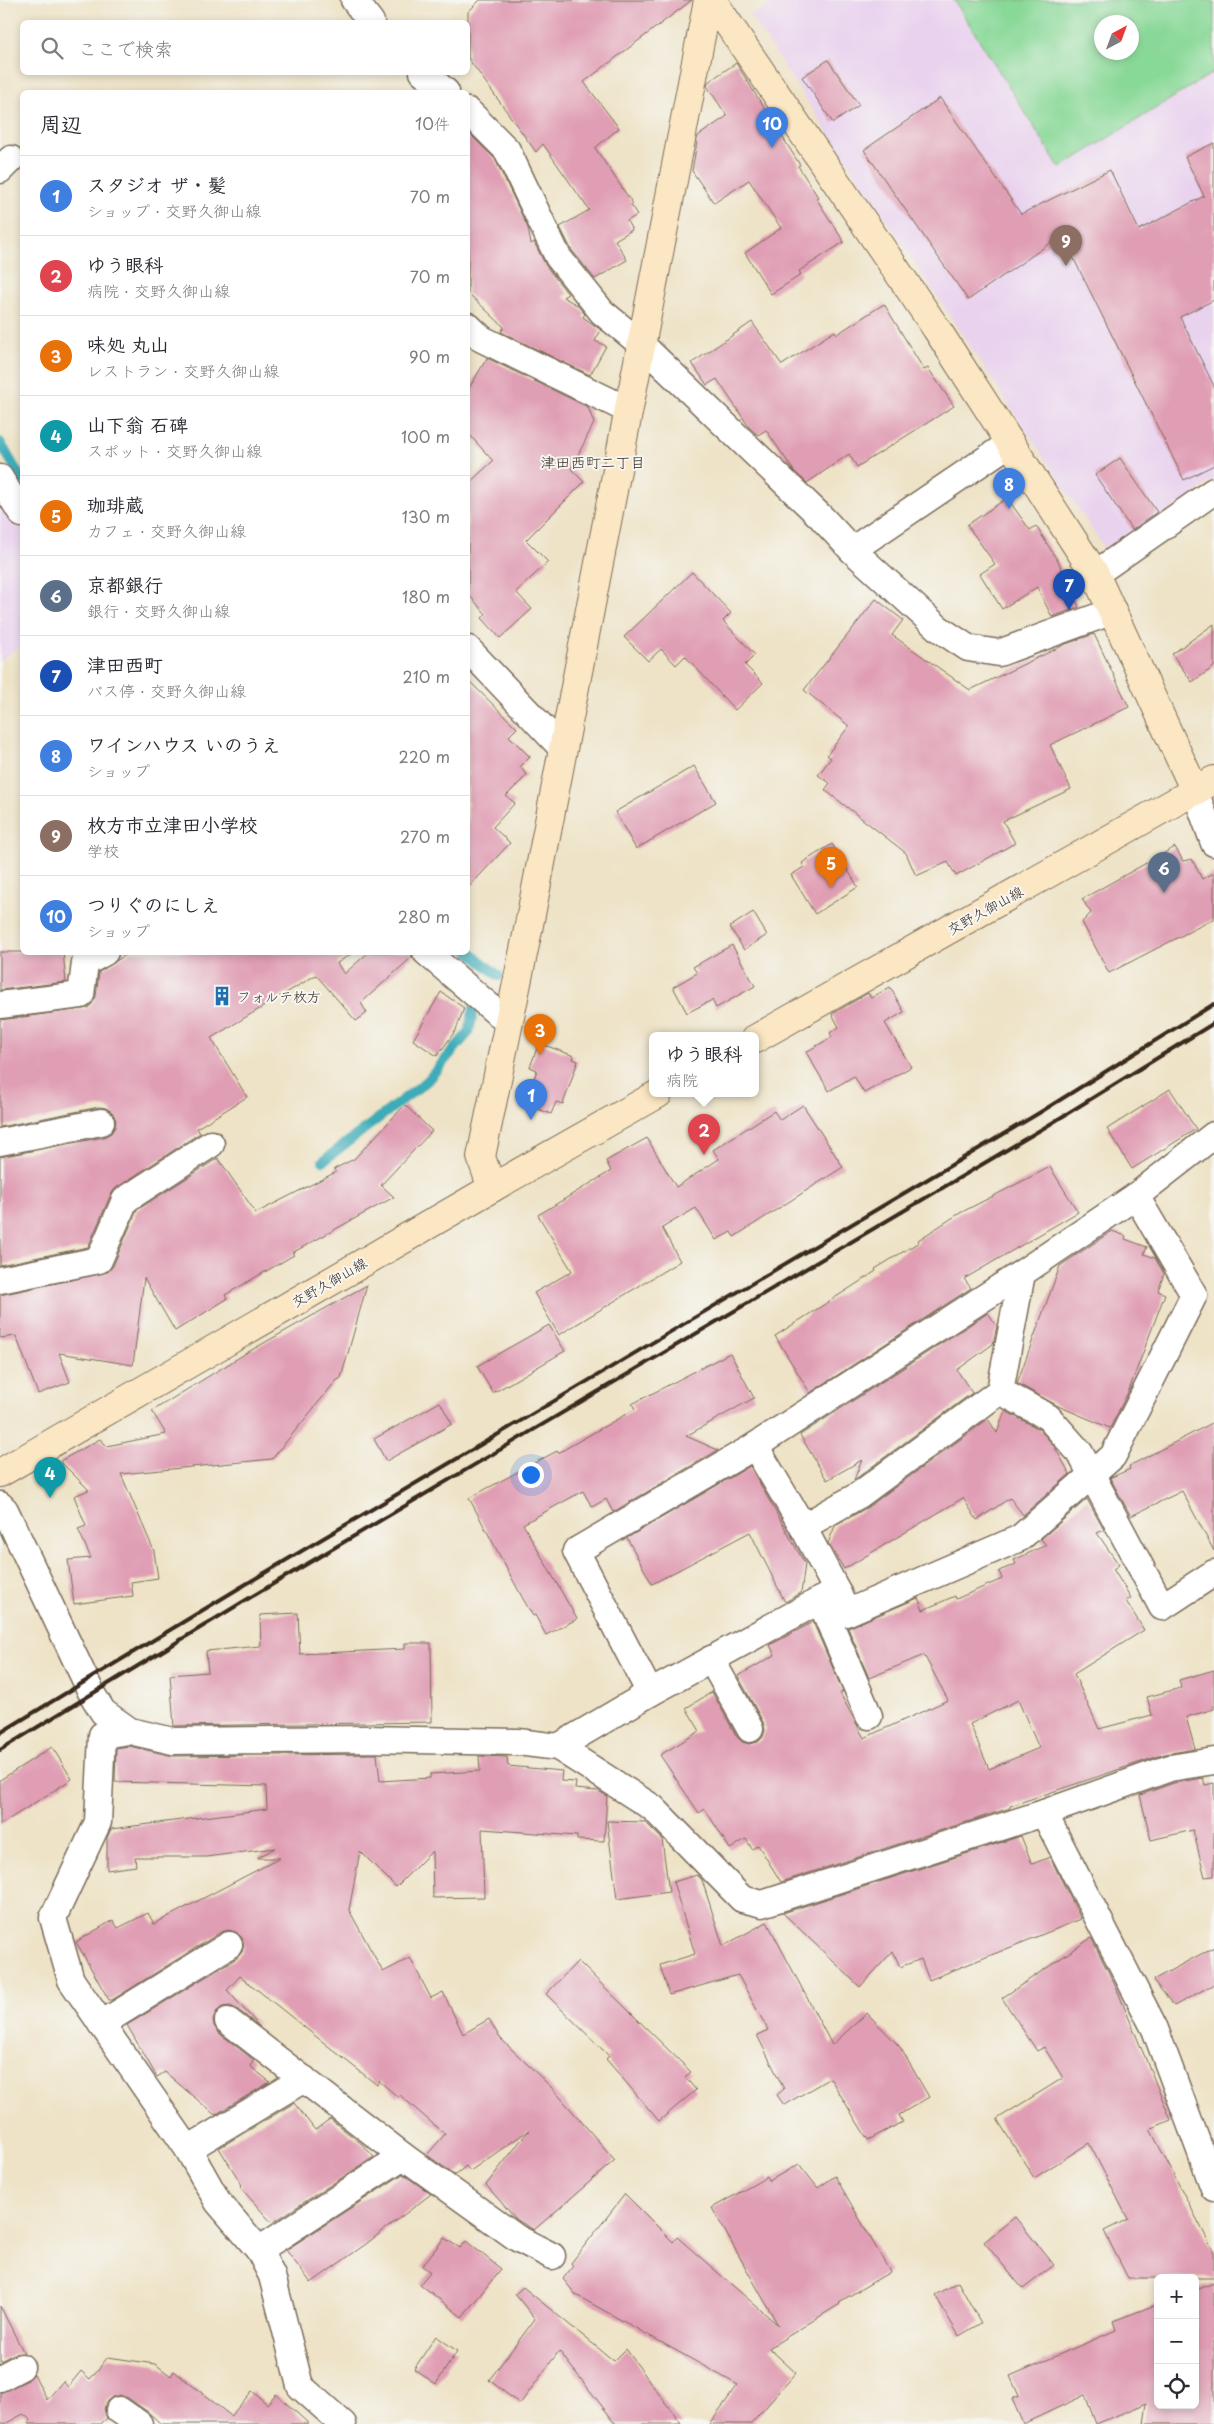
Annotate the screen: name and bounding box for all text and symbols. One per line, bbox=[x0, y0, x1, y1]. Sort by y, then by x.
north arrow bbox=[1094, 15, 1139, 60]
search box bbox=[20, 20, 470, 75]
icon: search bbox=[38, 34, 66, 62]
text: ここで検索 bbox=[78, 34, 173, 62]
text: 周辺 bbox=[40, 107, 82, 139]
pin: 10 bbox=[756, 107, 788, 148]
text: 10件 bbox=[415, 111, 450, 135]
text: スタジオ ザ・髪 bbox=[87, 170, 226, 198]
text: 1 bbox=[52, 184, 60, 208]
text: 70 m bbox=[410, 184, 450, 208]
text: ショップ · 交野久御山線 bbox=[87, 198, 261, 222]
pin: 9 bbox=[1050, 225, 1082, 266]
text: ゆう眼科 bbox=[87, 250, 163, 278]
text: 2 bbox=[50, 264, 62, 288]
text: 70 m bbox=[410, 264, 450, 288]
text: 病院 · 交野久御山線 bbox=[87, 278, 230, 302]
text: 味処 丸山 bbox=[87, 330, 169, 358]
text: 3 bbox=[51, 344, 61, 368]
text: 90 m bbox=[409, 344, 450, 368]
text: レストラン · 交野久御山線 bbox=[87, 358, 279, 382]
text: 山下翁 石碑 bbox=[87, 410, 188, 438]
text: 4 bbox=[51, 424, 61, 448]
text: 100 m bbox=[401, 424, 450, 448]
text: スポット · 交野久御山線 bbox=[87, 438, 262, 462]
district label: 津田西町二丁目 bbox=[540, 450, 646, 473]
pin: 8 bbox=[993, 468, 1025, 509]
text: 珈琲蔵 bbox=[87, 490, 144, 518]
text: 5 bbox=[51, 504, 61, 528]
text: 130 m bbox=[402, 504, 450, 528]
text: カフェ · 交野久御山線 bbox=[87, 518, 246, 542]
pin: 7 bbox=[1053, 569, 1085, 610]
text: 京都銀行 bbox=[87, 570, 163, 598]
text: 6 bbox=[50, 584, 62, 608]
text: 180 m bbox=[402, 584, 450, 608]
text: 銀行 · 交野久御山線 bbox=[87, 598, 230, 622]
text: 津田西町 bbox=[87, 650, 163, 678]
text: 7 bbox=[51, 664, 61, 688]
text: 210 m bbox=[402, 664, 450, 688]
text: バス停 · 交野久御山線 bbox=[87, 678, 246, 702]
text: ワインハウス いのうえ bbox=[87, 730, 281, 758]
text: 8 bbox=[51, 744, 61, 768]
text: 220 m bbox=[399, 744, 450, 768]
text: ショップ bbox=[87, 758, 150, 782]
text: 枚方市立津田小学校 bbox=[87, 810, 258, 838]
text: 9 bbox=[51, 824, 61, 848]
text: 270 m bbox=[400, 824, 450, 848]
text: 学校 bbox=[87, 838, 119, 862]
pin: 5 bbox=[815, 847, 847, 888]
pin: 6 bbox=[1148, 852, 1180, 893]
street label: 交野久御山線 bbox=[943, 880, 1027, 940]
text: つりぐのにしえ bbox=[87, 890, 220, 918]
text: 10 bbox=[46, 904, 66, 928]
text: 280 m bbox=[398, 904, 450, 928]
text: ショップ bbox=[87, 918, 150, 942]
building icon: フォルテ枚方 bbox=[211, 985, 233, 1007]
place label: フォルテ枚方 bbox=[237, 986, 321, 1007]
pin: 3 bbox=[524, 1014, 556, 1055]
popup bbox=[649, 1032, 759, 1097]
text: ゆう眼科 bbox=[666, 1039, 742, 1067]
text: 病院 bbox=[666, 1067, 698, 1091]
pin: 1 bbox=[515, 1079, 547, 1120]
pin: 2 bbox=[688, 1114, 720, 1155]
street label: 交野久御山線 bbox=[287, 1252, 371, 1312]
pin: 4 bbox=[34, 1457, 66, 1498]
your location bbox=[518, 1462, 544, 1488]
map controls bbox=[1154, 2274, 1199, 2409]
button: + bbox=[1154, 2274, 1199, 2319]
button: − bbox=[1154, 2319, 1199, 2364]
button: locate bbox=[1154, 2364, 1199, 2409]

